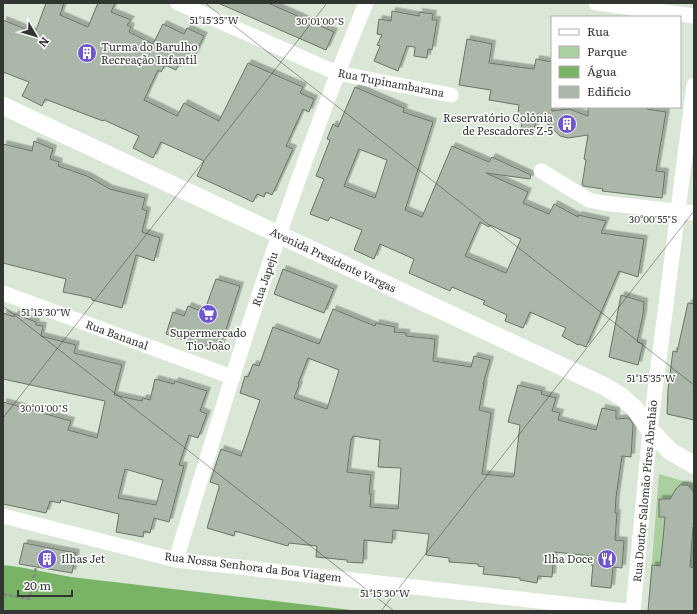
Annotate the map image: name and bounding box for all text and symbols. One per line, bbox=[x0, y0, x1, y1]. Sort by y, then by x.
text: 51°15'35"W bbox=[189, 12, 239, 27]
text: 30°01'00"S bbox=[296, 13, 344, 28]
north arrow bbox=[16, 16, 56, 56]
legend bbox=[551, 16, 681, 108]
text: Rua bbox=[587, 22, 610, 40]
text: N bbox=[36, 34, 54, 51]
place label: Turma do Barulho Recreação Infantil bbox=[101, 38, 198, 67]
building icon: Turma do Barulho Recreação Infantil bbox=[76, 42, 98, 64]
text: Parque bbox=[587, 42, 627, 60]
text: Água bbox=[587, 62, 617, 80]
street label: Rua Tupinambarana bbox=[337, 64, 446, 100]
text: Edifício bbox=[587, 82, 631, 100]
place label: Reservatório Colônia de Pescadores Z-5 bbox=[443, 109, 553, 138]
building icon: Reservatório Colônia de Pescadores Z-5 bbox=[556, 113, 578, 135]
text: 30°00'55"S bbox=[629, 211, 677, 226]
street label: Avenida Presidente Vargas bbox=[268, 223, 399, 295]
street label: Rua Japeju bbox=[247, 249, 281, 308]
supermarket icon: Supermercado Tio João bbox=[197, 303, 219, 325]
text: 51°15'30"W bbox=[21, 304, 71, 319]
street label: Rua Bananal bbox=[84, 315, 151, 353]
place label: Supermercado Tio João bbox=[170, 324, 246, 353]
text: 51°15'35"W bbox=[626, 370, 676, 385]
street label: Rua Doutor Salomão Pires Abrahão bbox=[628, 399, 660, 583]
text: 30°01'00"S bbox=[20, 400, 68, 415]
street label: Rua Nossa Senhora da Boa Viagem bbox=[164, 547, 343, 585]
building icon: Ilhas Jet bbox=[36, 548, 58, 570]
restaurant icon: Ilha Doce bbox=[596, 548, 618, 570]
place label: Ilhas Jet bbox=[61, 550, 106, 566]
place label: Ilha Doce bbox=[543, 550, 593, 566]
scale bar bbox=[18, 572, 72, 598]
text: 20 m bbox=[24, 576, 51, 594]
text: 51°15'30"W bbox=[360, 585, 410, 600]

